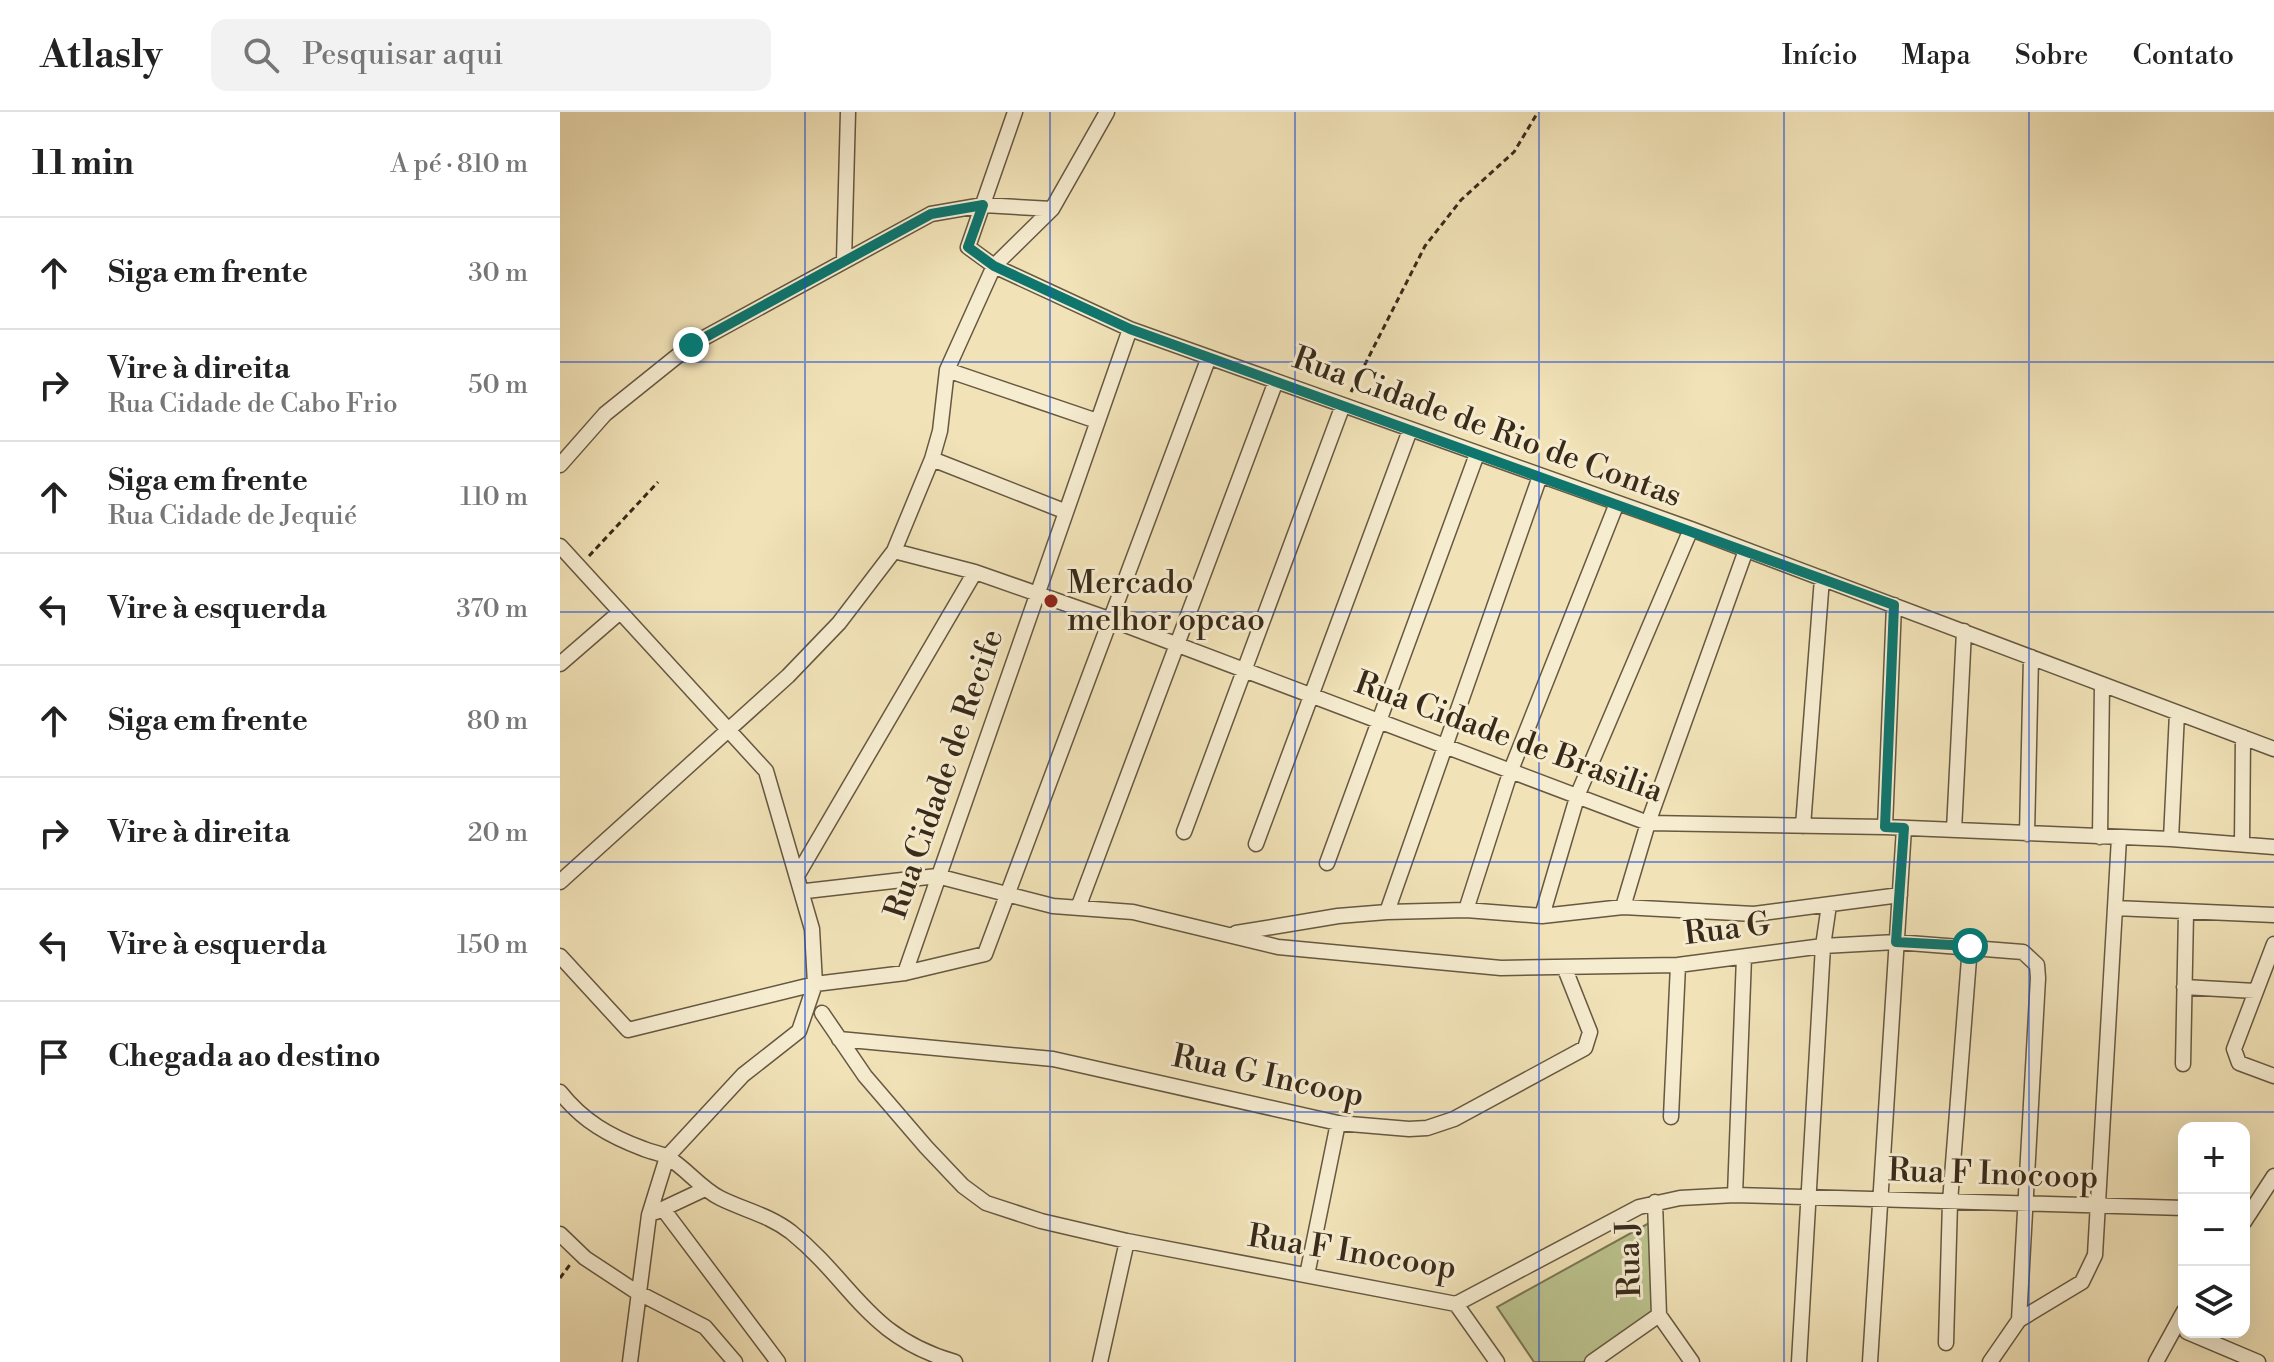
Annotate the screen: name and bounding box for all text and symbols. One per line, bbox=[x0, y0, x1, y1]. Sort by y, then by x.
search box bbox=[211, 19, 771, 91]
text: Atlasly bbox=[40, 32, 163, 79]
icon: search bbox=[239, 33, 283, 77]
text: Pesquisar aqui bbox=[303, 36, 503, 74]
text: Início bbox=[1782, 38, 1857, 73]
text: Mapa bbox=[1901, 38, 1971, 73]
text: Sobre bbox=[2015, 38, 2088, 73]
text: Contato bbox=[2132, 38, 2234, 73]
text: 11 min bbox=[32, 143, 134, 185]
text: A pé · 810 m bbox=[390, 148, 528, 180]
icon: ahead bbox=[32, 251, 76, 295]
text: Siga em frente bbox=[108, 254, 308, 292]
text: 30 m bbox=[468, 257, 528, 289]
route end bbox=[673, 327, 709, 363]
street label: Rua Cidade de Rio de Contas bbox=[1287, 338, 1687, 516]
text: Vire à direita bbox=[108, 350, 290, 388]
icon: right bbox=[32, 363, 76, 407]
text: 50 m bbox=[468, 369, 528, 401]
text: Rua Cidade de Cabo Frio bbox=[108, 388, 398, 420]
text: Siga em frente bbox=[108, 462, 308, 500]
icon: ahead bbox=[32, 475, 76, 519]
text: 110 m bbox=[460, 481, 528, 513]
text: Rua Cidade de Jequié bbox=[108, 500, 357, 532]
place label: Mercado melhor opcao bbox=[1067, 563, 1265, 640]
icon: left bbox=[32, 587, 76, 631]
text: Vire à esquerda bbox=[108, 590, 327, 628]
marker: Mercado melhor opcao bbox=[1042, 592, 1060, 610]
text: 370 m bbox=[456, 593, 528, 625]
street label: Rua Cidade de Recife bbox=[876, 624, 1012, 924]
street label: Rua Cidade de Brasilia bbox=[1349, 663, 1669, 812]
icon: ahead bbox=[32, 699, 76, 743]
text: Siga em frente bbox=[108, 702, 308, 740]
text: 80 m bbox=[467, 705, 528, 737]
icon: right bbox=[32, 811, 76, 855]
text: Vire à direita bbox=[108, 814, 290, 852]
text: 20 m bbox=[468, 817, 528, 849]
street label: Rua G bbox=[1682, 904, 1773, 954]
icon: left bbox=[32, 923, 76, 967]
text: Vire à esquerda bbox=[108, 926, 327, 964]
route start bbox=[1952, 928, 1988, 964]
text: 150 m bbox=[457, 929, 528, 961]
icon: arrive bbox=[32, 1035, 76, 1079]
street label: Rua G Incoop bbox=[1168, 1036, 1368, 1116]
text: Chegada ao destino bbox=[108, 1038, 381, 1076]
map controls bbox=[2178, 1122, 2250, 1338]
button: + bbox=[2178, 1122, 2250, 1194]
street label: Rua F Inocoop bbox=[1887, 1150, 2099, 1198]
button: − bbox=[2178, 1194, 2250, 1266]
street label: Rua F Inocoop bbox=[1245, 1216, 1459, 1288]
street label: Rua J bbox=[1608, 1219, 1650, 1299]
button: layers bbox=[2178, 1266, 2250, 1338]

